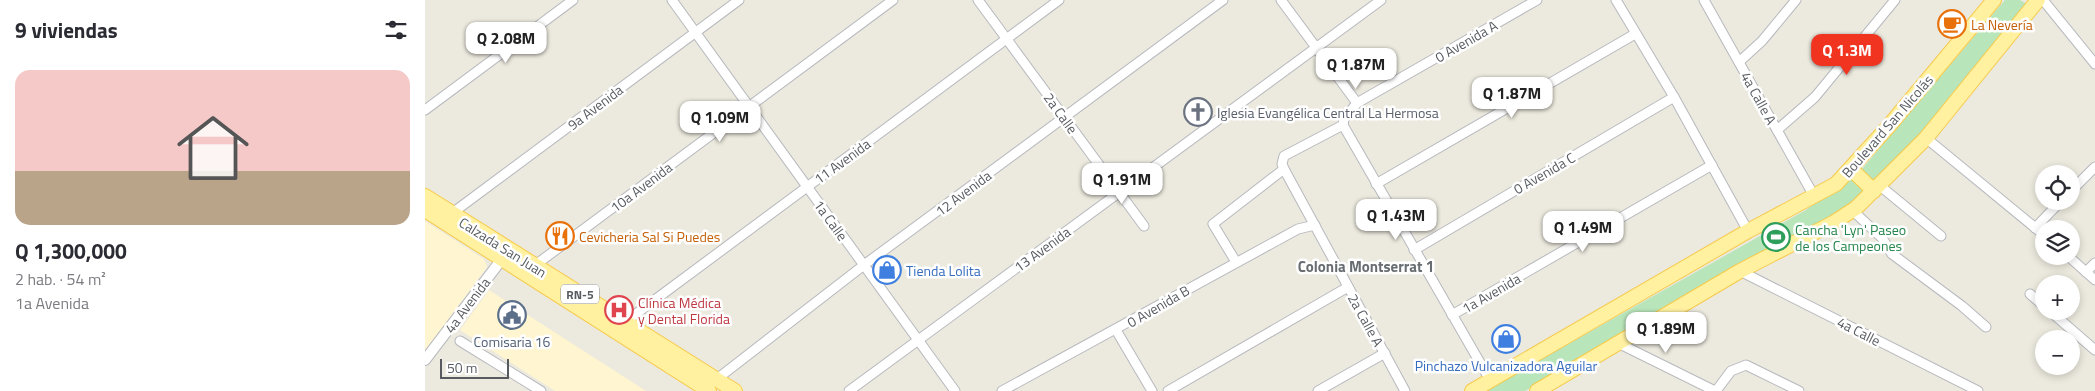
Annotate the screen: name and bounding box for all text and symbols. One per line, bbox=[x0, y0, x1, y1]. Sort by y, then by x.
cafe icon: La Nevería bbox=[1937, 9, 1967, 39]
text: 9 viviendas bbox=[15, 14, 118, 46]
street label: 0 Avenida A bbox=[1431, 14, 1502, 67]
place label: La Nevería bbox=[1971, 14, 2033, 35]
icon: filters bbox=[382, 16, 410, 44]
pin: Q 2.08M bbox=[460, 22, 552, 64]
text: Q 2.08M bbox=[477, 26, 535, 50]
pin: Q 1.3M bbox=[1806, 34, 1888, 76]
text: Q 1.3M bbox=[1822, 38, 1872, 62]
pin: Q 1.87M bbox=[1310, 48, 1402, 90]
text: Q 1.87M bbox=[1327, 52, 1385, 76]
street label: 4a Calle A bbox=[1736, 68, 1782, 129]
street label: Boulevard San Nicolás bbox=[1836, 70, 1938, 182]
pin: Q 1.87M bbox=[1466, 76, 1558, 119]
street label: 9a Avenida bbox=[563, 79, 627, 135]
text: Q 1.87M bbox=[1483, 81, 1541, 105]
street label: 2a Calle bbox=[1039, 88, 1083, 138]
church icon: Iglesia Evangélica Central La Hermosa bbox=[1183, 97, 1213, 127]
pin: Q 1.09M bbox=[674, 100, 766, 143]
place label: Iglesia Evangélica Central La Hermosa bbox=[1217, 102, 1439, 123]
icon: home bbox=[168, 103, 258, 193]
text: Q 1.09M bbox=[691, 105, 749, 129]
street label: 11 Avenida bbox=[809, 133, 875, 189]
street label: 0 Avenida C bbox=[1509, 147, 1579, 199]
street label: 10a Avenida bbox=[606, 157, 676, 217]
pin: Q 1.91M bbox=[1076, 162, 1168, 205]
street label: 12 Avenida bbox=[931, 165, 995, 221]
map controls bbox=[2035, 165, 2080, 375]
button: locate bbox=[2035, 165, 2080, 210]
text: Q 1.91M bbox=[1093, 167, 1151, 191]
street label: 1a Calle bbox=[809, 195, 853, 245]
pin: Q 1.43M bbox=[1350, 198, 1442, 241]
text: Q 1.43M bbox=[1367, 203, 1425, 227]
pin: Q 1.49M bbox=[1537, 210, 1629, 253]
street label: Calzada San Juan bbox=[455, 212, 551, 282]
text: Q 1.49M bbox=[1554, 215, 1612, 239]
place label: Cancha 'Lyn' Paseo de los Campeones bbox=[1795, 219, 1906, 256]
button: layers bbox=[2035, 220, 2080, 265]
restaurant icon: Cevicheria Sal Si Puedes bbox=[545, 221, 575, 251]
street label: 13 Avenida bbox=[1009, 221, 1075, 277]
sports icon: Cancha 'Lyn' Paseo de los Campeones bbox=[1761, 222, 1791, 252]
place label: Cevicheria Sal Si Puedes bbox=[579, 226, 720, 247]
text: Q 1,300,000 bbox=[15, 235, 127, 267]
shop icon: Tienda Lolita bbox=[872, 255, 902, 285]
district label: Colonia Montserrat 1 bbox=[1298, 255, 1434, 278]
place label: Tienda Lolita bbox=[906, 260, 981, 281]
text: 2 hab. · 54 m² bbox=[15, 267, 106, 291]
street label: 1a Avenida bbox=[1458, 268, 1524, 318]
street label: 4a Avenida bbox=[439, 273, 495, 337]
button: + bbox=[2035, 275, 2080, 320]
street label: 0 Avenida B bbox=[1123, 280, 1193, 332]
road number: RN-5 bbox=[561, 284, 599, 304]
street label: 2a Calle A bbox=[1343, 290, 1389, 351]
text: 1a Avenida bbox=[15, 291, 89, 315]
place label: Clínica Médica y Dental Florida bbox=[638, 292, 730, 329]
hospital icon: Clínica Médica y Dental Florida bbox=[604, 295, 634, 325]
public building icon: Comisaria 16 bbox=[497, 300, 527, 330]
street label: 4a Calle bbox=[1834, 311, 1884, 351]
pin: Q 1.89M bbox=[1620, 312, 1712, 354]
text: Q 1.89M bbox=[1637, 316, 1695, 340]
shop icon: Pinchazo Vulcanizadora Aguilar bbox=[1491, 324, 1521, 354]
button: − bbox=[2035, 330, 2080, 375]
place label: Comisaria 16 bbox=[474, 331, 551, 352]
place label: Pinchazo Vulcanizadora Aguilar bbox=[1415, 355, 1597, 376]
scale bar bbox=[440, 356, 509, 379]
text: 50 m bbox=[447, 357, 477, 378]

